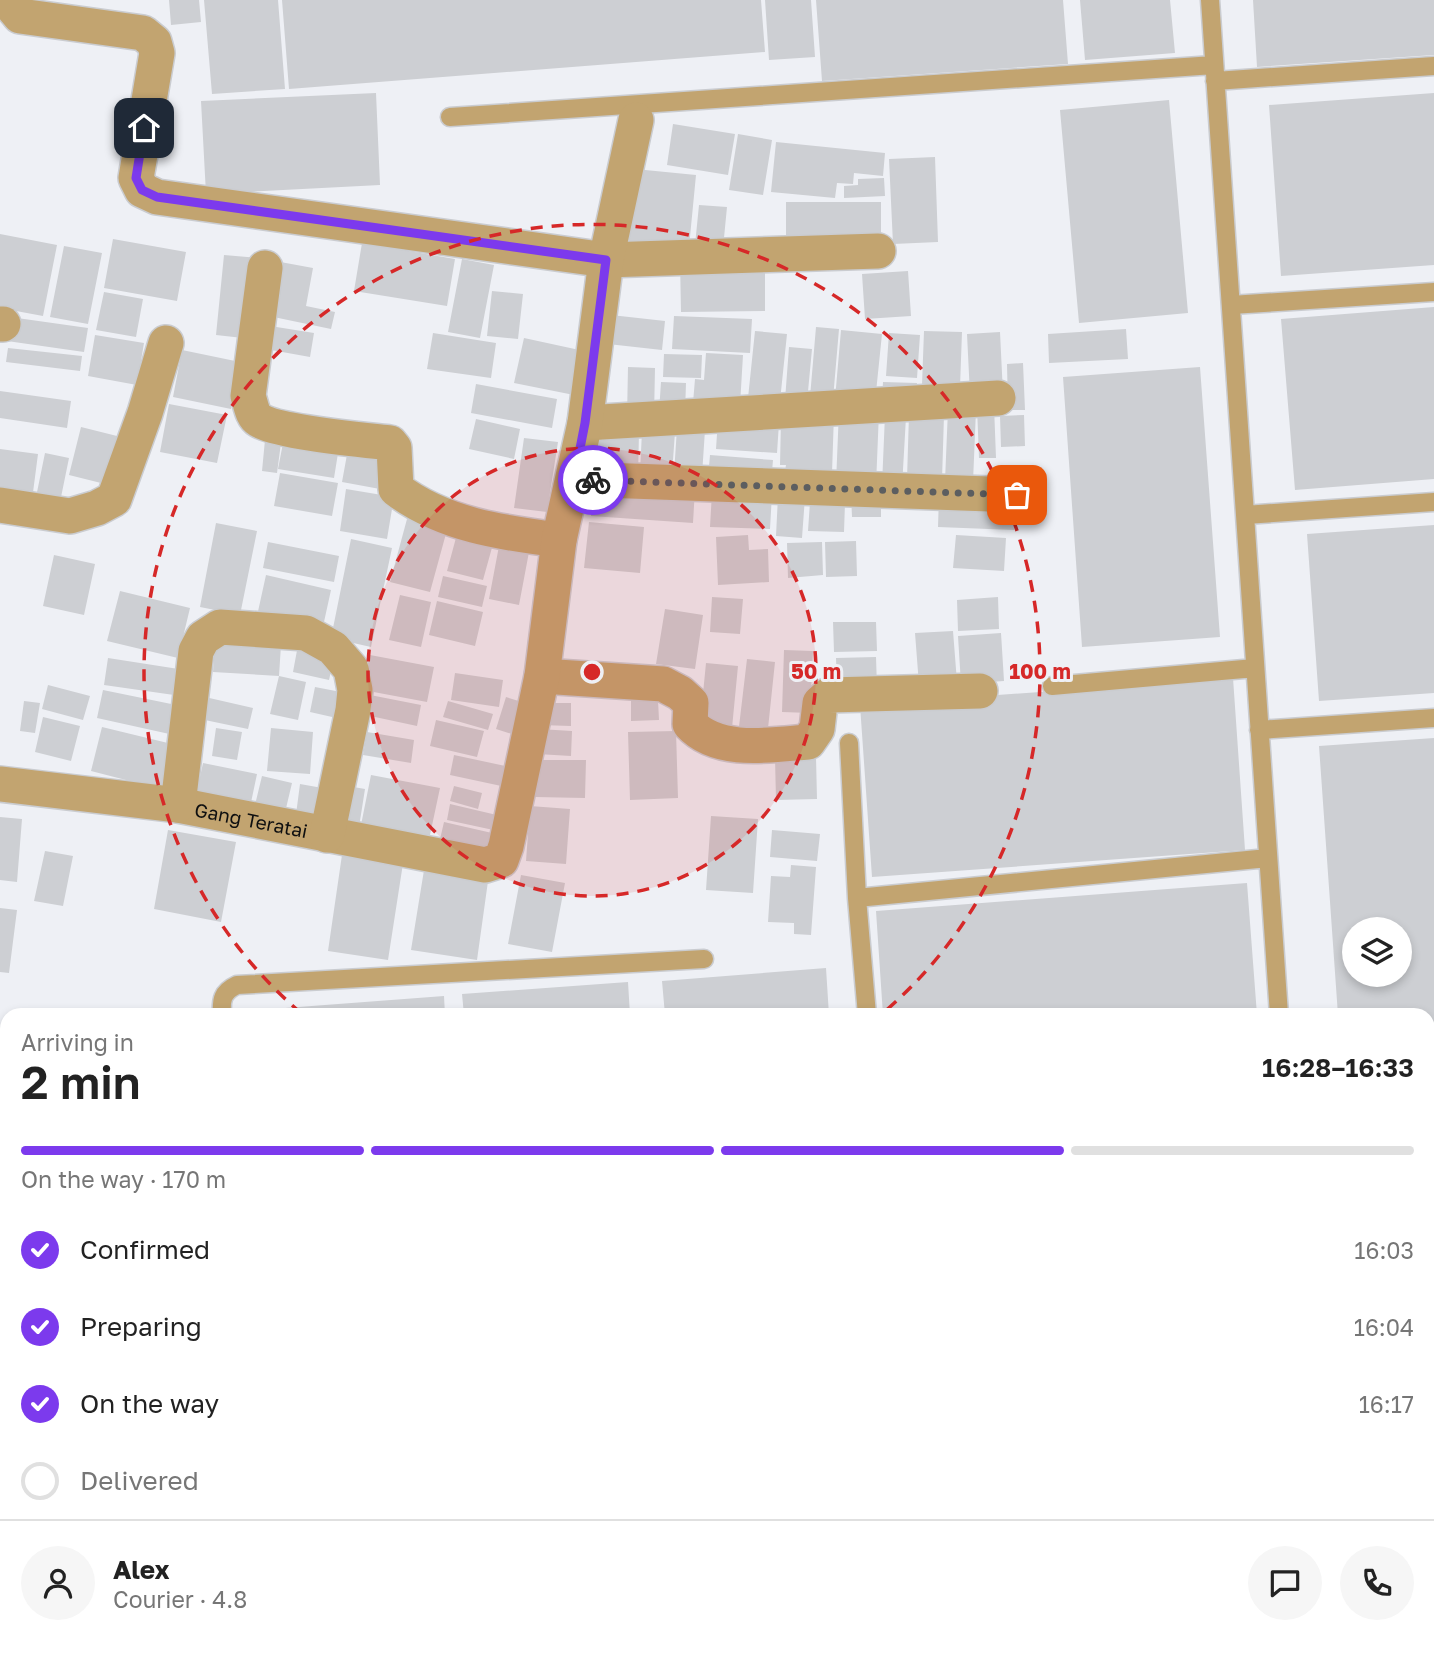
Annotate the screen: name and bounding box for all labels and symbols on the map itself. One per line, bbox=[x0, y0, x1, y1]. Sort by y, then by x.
pin bbox=[114, 98, 174, 158]
courier bbox=[558, 445, 628, 515]
pin bbox=[987, 465, 1047, 525]
text: 50 m bbox=[791, 658, 841, 684]
text: 100 m bbox=[1009, 658, 1071, 684]
centre of rings bbox=[580, 660, 604, 684]
street label: Gang Teratai bbox=[193, 797, 310, 842]

